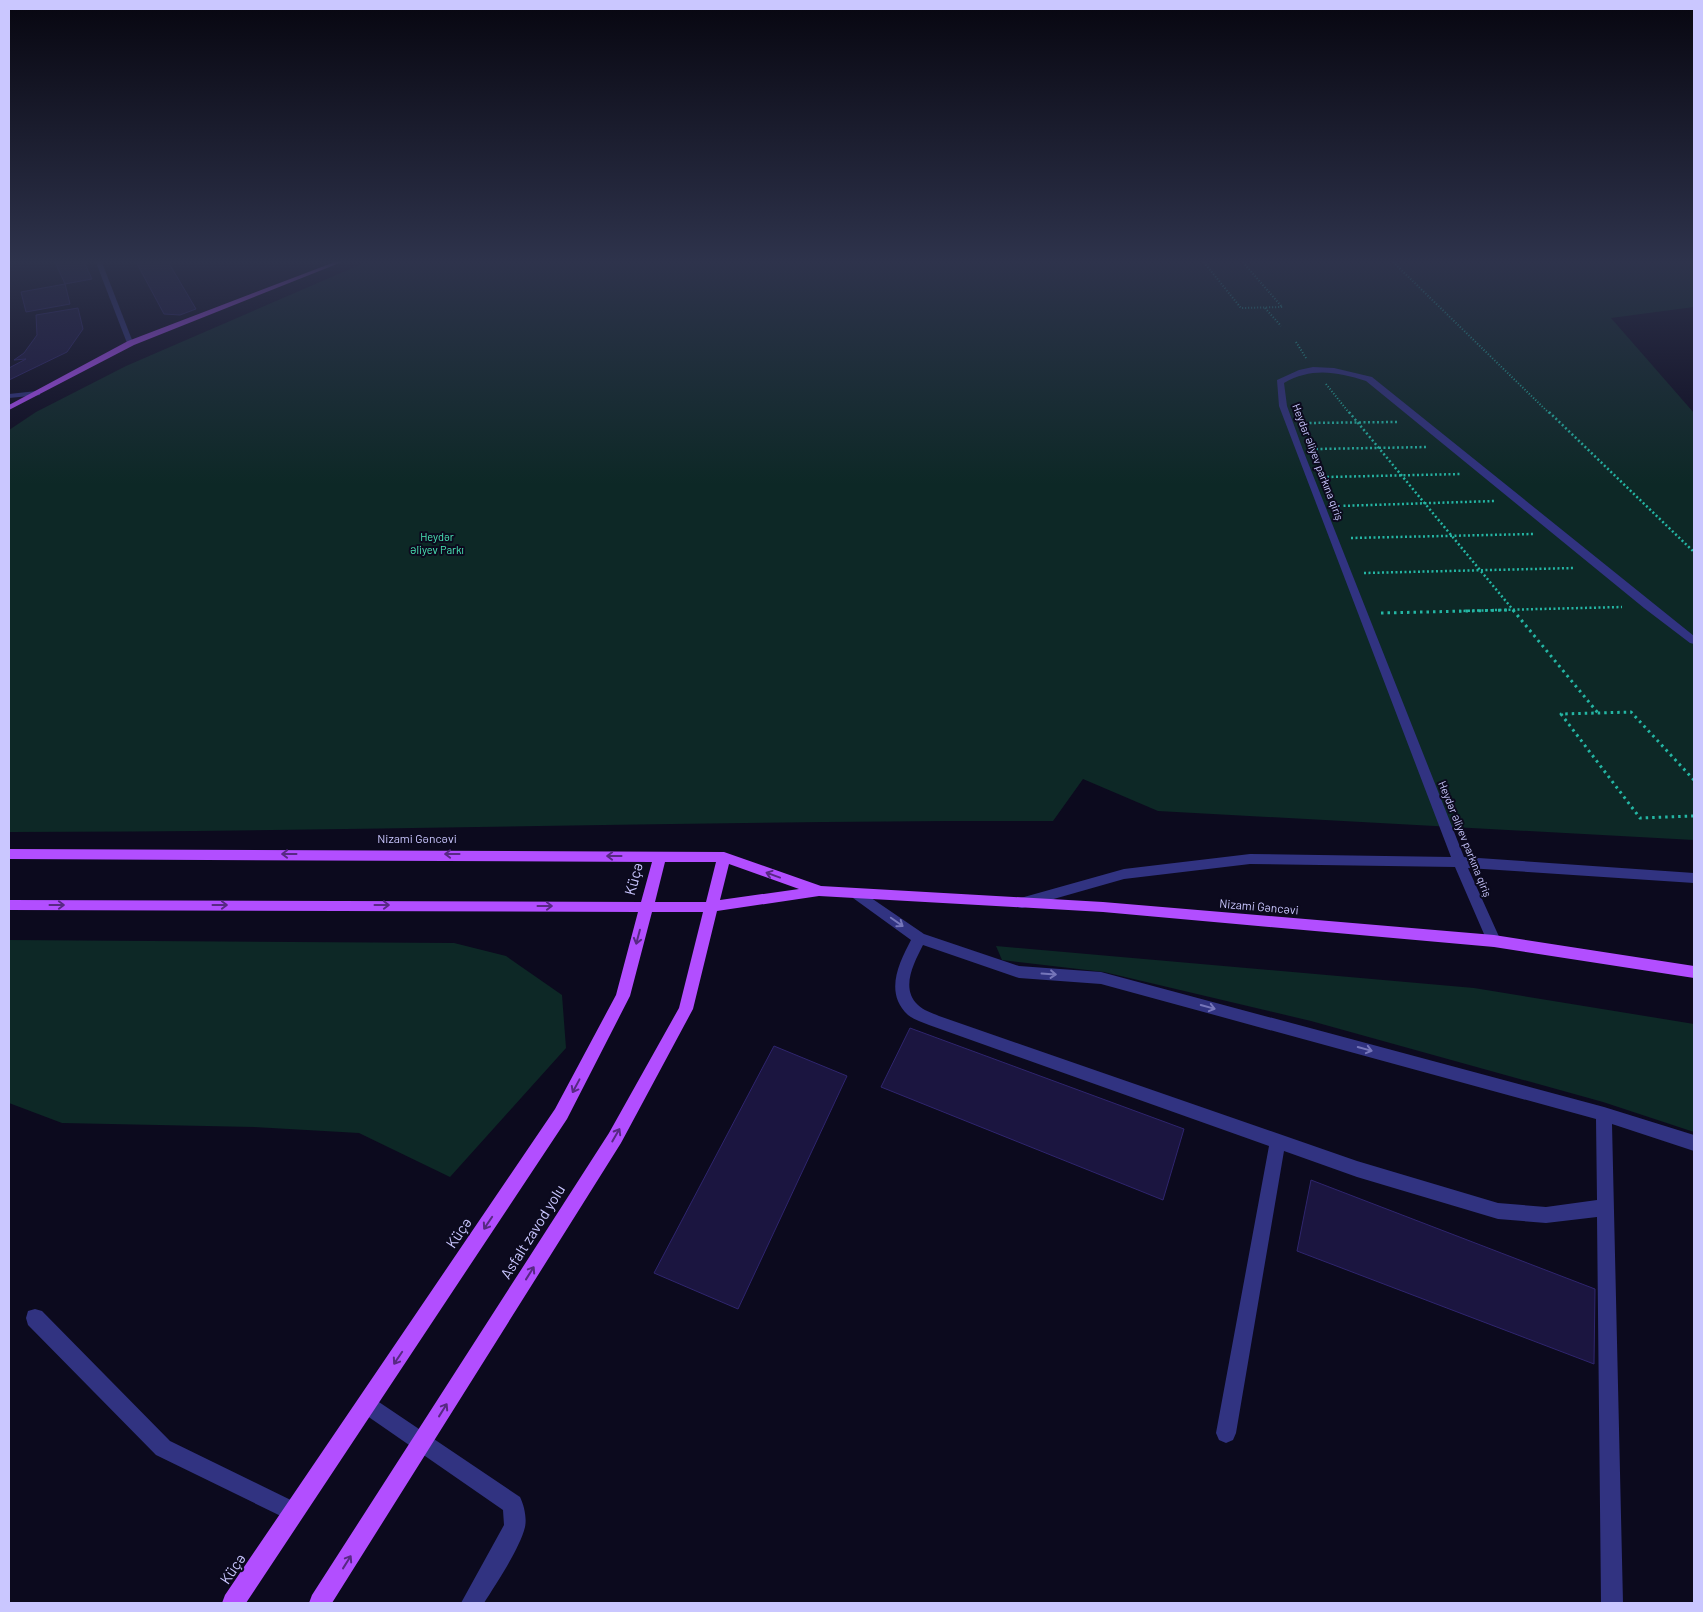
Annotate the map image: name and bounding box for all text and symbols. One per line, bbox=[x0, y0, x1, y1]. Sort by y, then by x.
street label: Heydər Əliyev parkına qiriş bbox=[1290, 402, 1347, 522]
park label: Heydər Əliyev Parkı bbox=[410, 530, 464, 556]
street label: Heydər Əliyev parkına qiriş bbox=[1436, 779, 1495, 899]
street label: Nizami Gəncəvi bbox=[377, 831, 457, 845]
one-way arrow bbox=[281, 849, 298, 859]
one-way arrow bbox=[444, 849, 460, 859]
one-way arrow bbox=[606, 851, 622, 861]
street label: Küçə bbox=[620, 860, 646, 897]
one-way arrow bbox=[766, 870, 782, 879]
street label: Nizami Gəncəvi bbox=[1219, 896, 1299, 916]
one-way arrow bbox=[49, 900, 65, 910]
one-way arrow bbox=[212, 900, 228, 910]
one-way arrow bbox=[374, 900, 390, 910]
one-way arrow bbox=[536, 901, 553, 911]
one-way arrow bbox=[890, 917, 904, 927]
one-way arrow bbox=[633, 929, 643, 945]
one-way arrow bbox=[1041, 970, 1057, 979]
one-way arrow bbox=[1199, 1002, 1215, 1012]
one-way arrow bbox=[1356, 1045, 1372, 1054]
one-way arrow bbox=[571, 1078, 580, 1093]
one-way arrow bbox=[612, 1129, 622, 1143]
street label: Asfalt zavod yolu bbox=[496, 1181, 568, 1282]
street label: Küçə bbox=[441, 1214, 475, 1251]
one-way arrow bbox=[483, 1215, 493, 1229]
one-way arrow bbox=[525, 1266, 535, 1280]
one-way arrow bbox=[393, 1350, 403, 1364]
one-way arrow bbox=[438, 1403, 448, 1417]
street label: Küçə bbox=[215, 1550, 249, 1587]
one-way arrow bbox=[341, 1555, 352, 1569]

